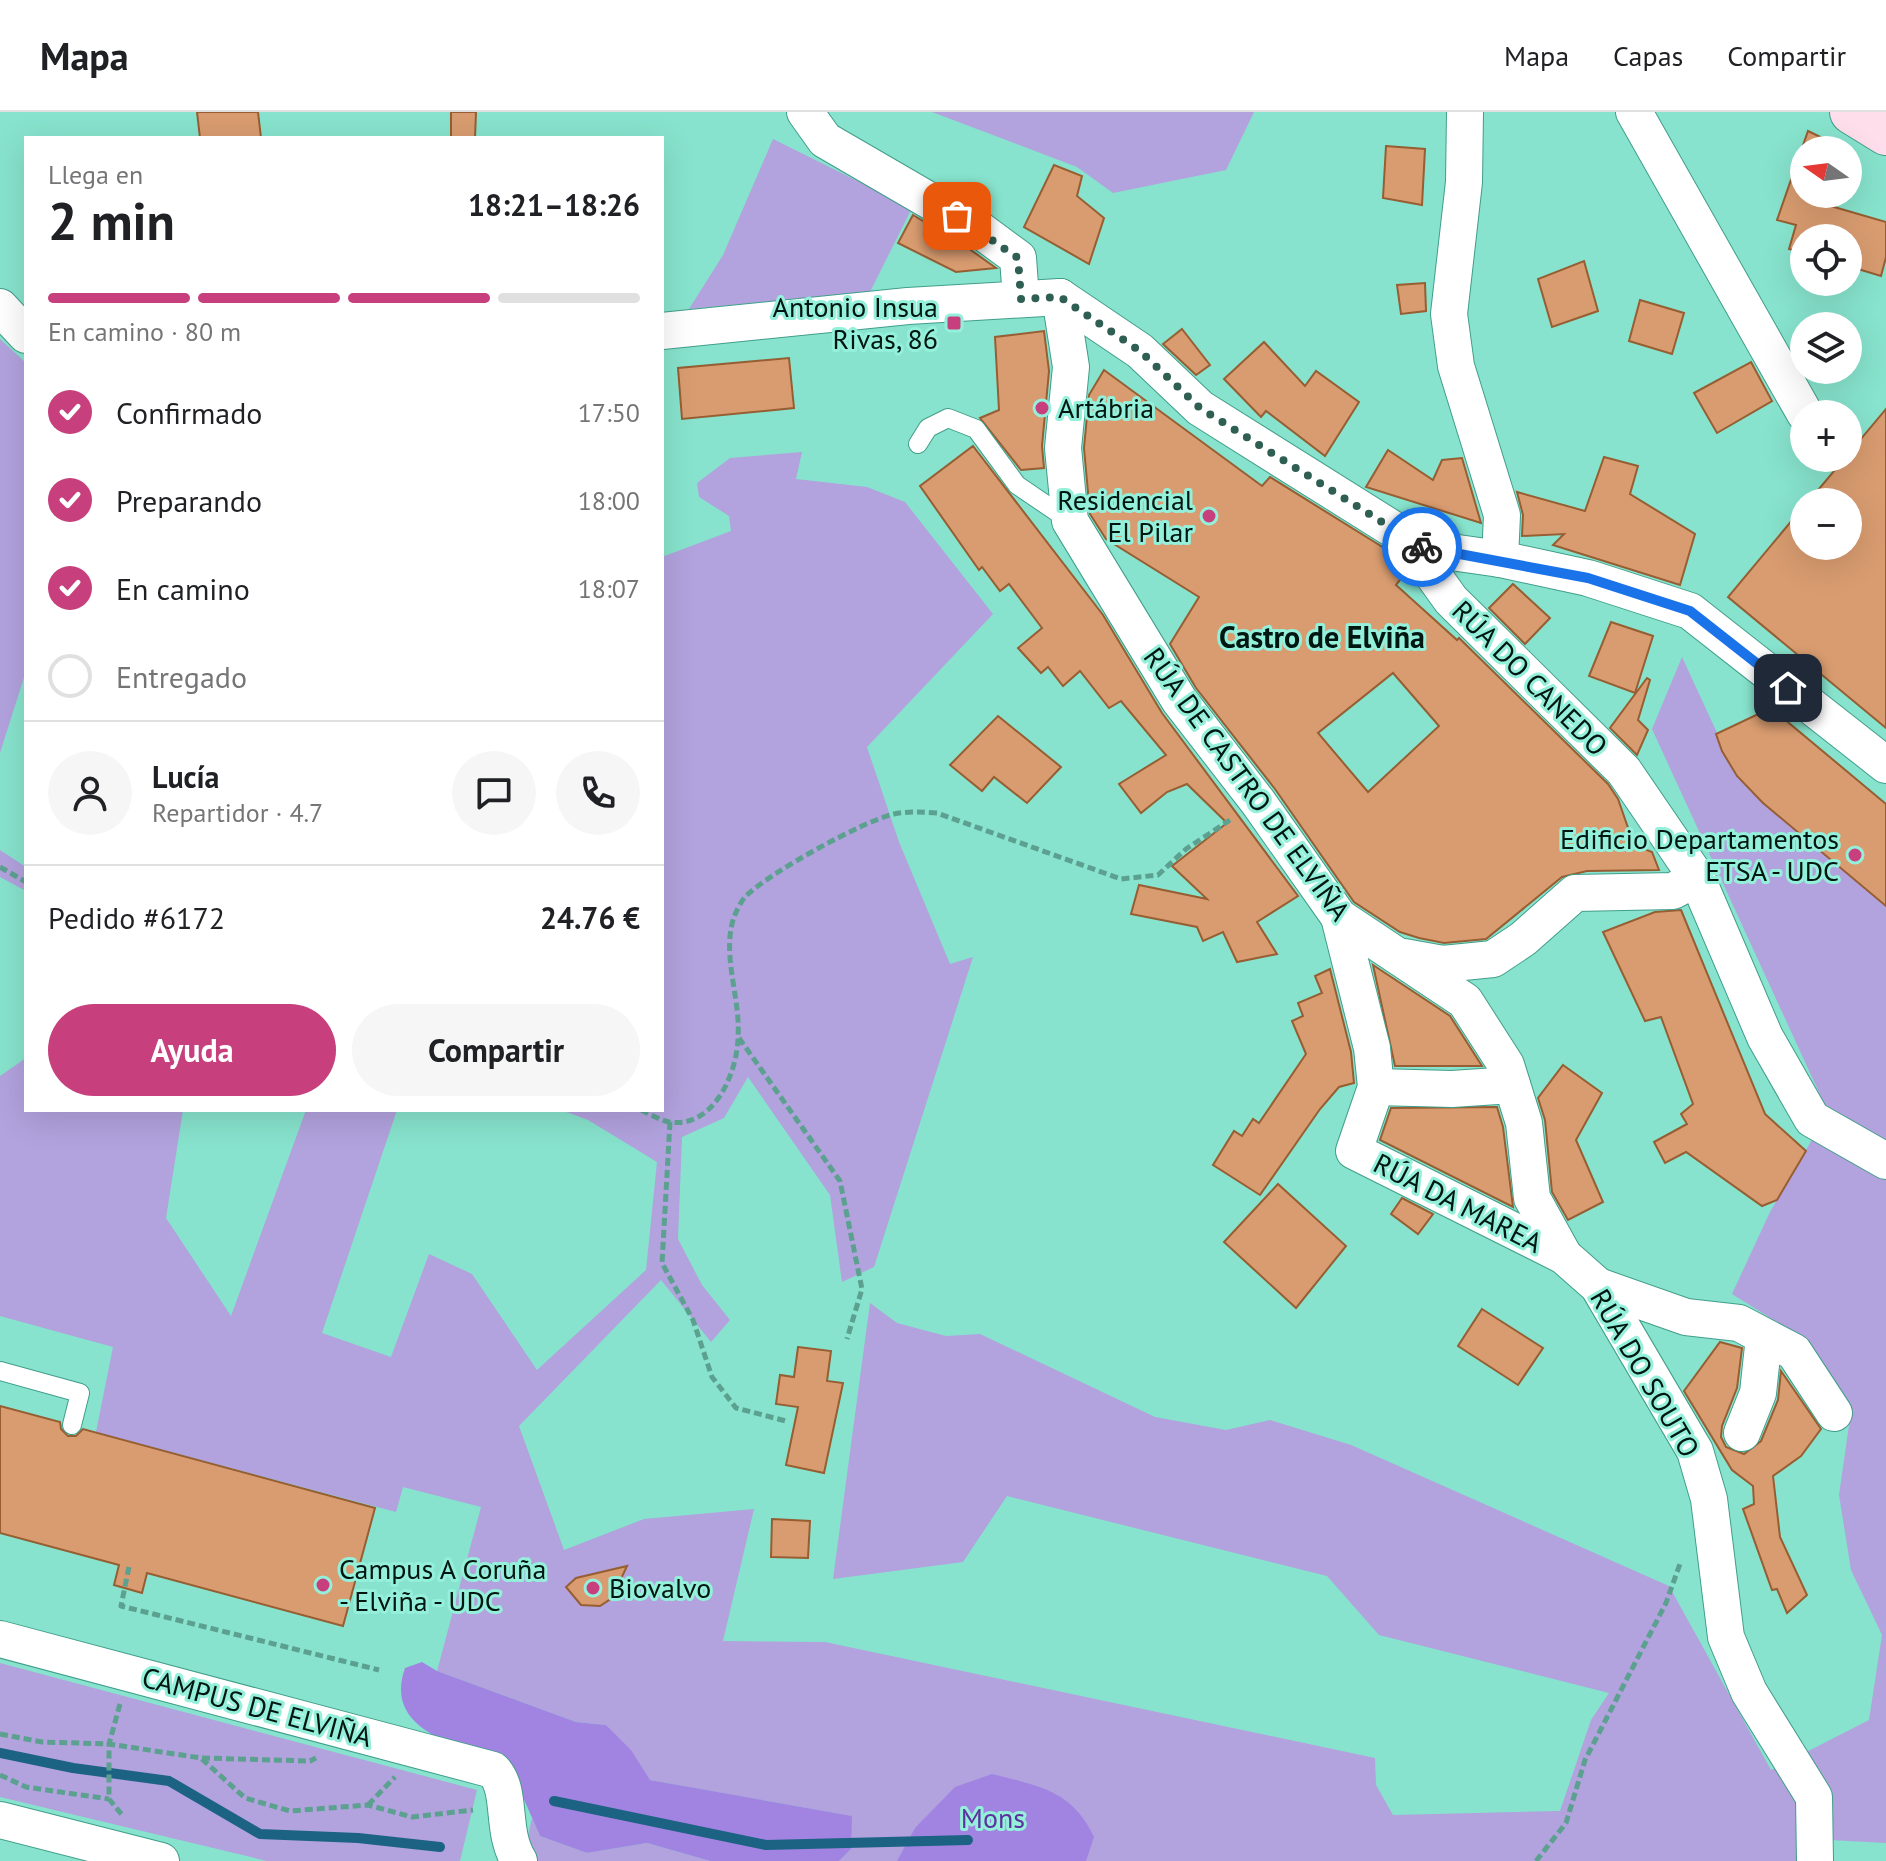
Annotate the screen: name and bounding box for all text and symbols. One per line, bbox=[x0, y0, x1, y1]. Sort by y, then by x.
text: Mapa bbox=[40, 31, 129, 80]
text: Mapa bbox=[1504, 37, 1569, 74]
text: Capas bbox=[1613, 37, 1683, 74]
text: Compartir bbox=[1727, 37, 1846, 74]
north arrow bbox=[1790, 136, 1862, 208]
map controls bbox=[1790, 136, 1862, 560]
text: Llega en bbox=[48, 158, 143, 191]
pin bbox=[923, 182, 991, 250]
text: 18:21–18:26 bbox=[468, 185, 640, 224]
text: 2 min bbox=[48, 187, 175, 254]
icon: bag bbox=[935, 194, 979, 238]
button: locate bbox=[1790, 224, 1862, 296]
place label: Antonio Insua Rivas, 86 bbox=[773, 288, 938, 357]
button: layers bbox=[1790, 312, 1862, 384]
marker: Antonio Insua Rivas, 86 bbox=[945, 314, 963, 332]
text: En camino · 80 m bbox=[48, 315, 241, 348]
place label: Artábria bbox=[1058, 389, 1154, 426]
icon: check bbox=[48, 390, 92, 434]
text: Confirmado bbox=[116, 393, 262, 432]
text: 17:50 bbox=[578, 396, 640, 429]
marker: Artábria bbox=[1033, 399, 1051, 417]
button: + bbox=[1790, 400, 1862, 472]
icon: check bbox=[48, 478, 92, 522]
text: Preparando bbox=[116, 481, 262, 520]
place label: Residencial El Pilar bbox=[1057, 481, 1193, 550]
text: 18:00 bbox=[578, 484, 640, 517]
button: − bbox=[1790, 488, 1862, 560]
marker: Residencial El Pilar bbox=[1200, 507, 1218, 525]
courier bbox=[1382, 507, 1462, 587]
icon: bike bbox=[1400, 525, 1444, 569]
icon: check bbox=[48, 566, 92, 610]
text: En camino bbox=[116, 569, 250, 608]
text: 18:07 bbox=[578, 572, 640, 605]
street label: RÚA DO CANEDO bbox=[1445, 592, 1616, 763]
district label: Castro de Elviña bbox=[1219, 617, 1425, 656]
street label: RÚA DE CASTRO DE ELVIÑA bbox=[1136, 640, 1359, 928]
pin bbox=[1754, 654, 1822, 722]
text: Entregado bbox=[116, 657, 247, 696]
icon: home bbox=[1766, 666, 1810, 710]
button: person bbox=[48, 751, 132, 835]
button: chat bbox=[452, 751, 536, 835]
button: phone bbox=[556, 751, 640, 835]
text: Lucía bbox=[152, 757, 220, 796]
text: Repartidor · 4.7 bbox=[152, 796, 323, 829]
place label: Edificio Departamentos ETSA - UDC bbox=[1560, 820, 1839, 889]
marker: Edificio Departamentos ETSA - UDC bbox=[1846, 846, 1864, 864]
text: Pedido #6172 bbox=[48, 898, 225, 937]
text: 24.76 € bbox=[540, 898, 640, 937]
button: Ayuda bbox=[48, 1004, 336, 1096]
button: Compartir bbox=[352, 1004, 640, 1096]
street label: RÚA DA MAREA bbox=[1368, 1144, 1549, 1261]
street label: RÚA DO SOUTO bbox=[1582, 1282, 1709, 1463]
place label: Campus A Coruña - Elviña - UDC bbox=[339, 1550, 546, 1619]
place label: Biovalvo bbox=[609, 1569, 711, 1606]
marker: Campus A Coruña - Elviña - UDC bbox=[314, 1576, 332, 1594]
marker: Biovalvo bbox=[584, 1579, 602, 1597]
street label: CAMPUS DE ELVIÑA bbox=[138, 1658, 377, 1755]
park label: Mons bbox=[961, 1799, 1025, 1836]

